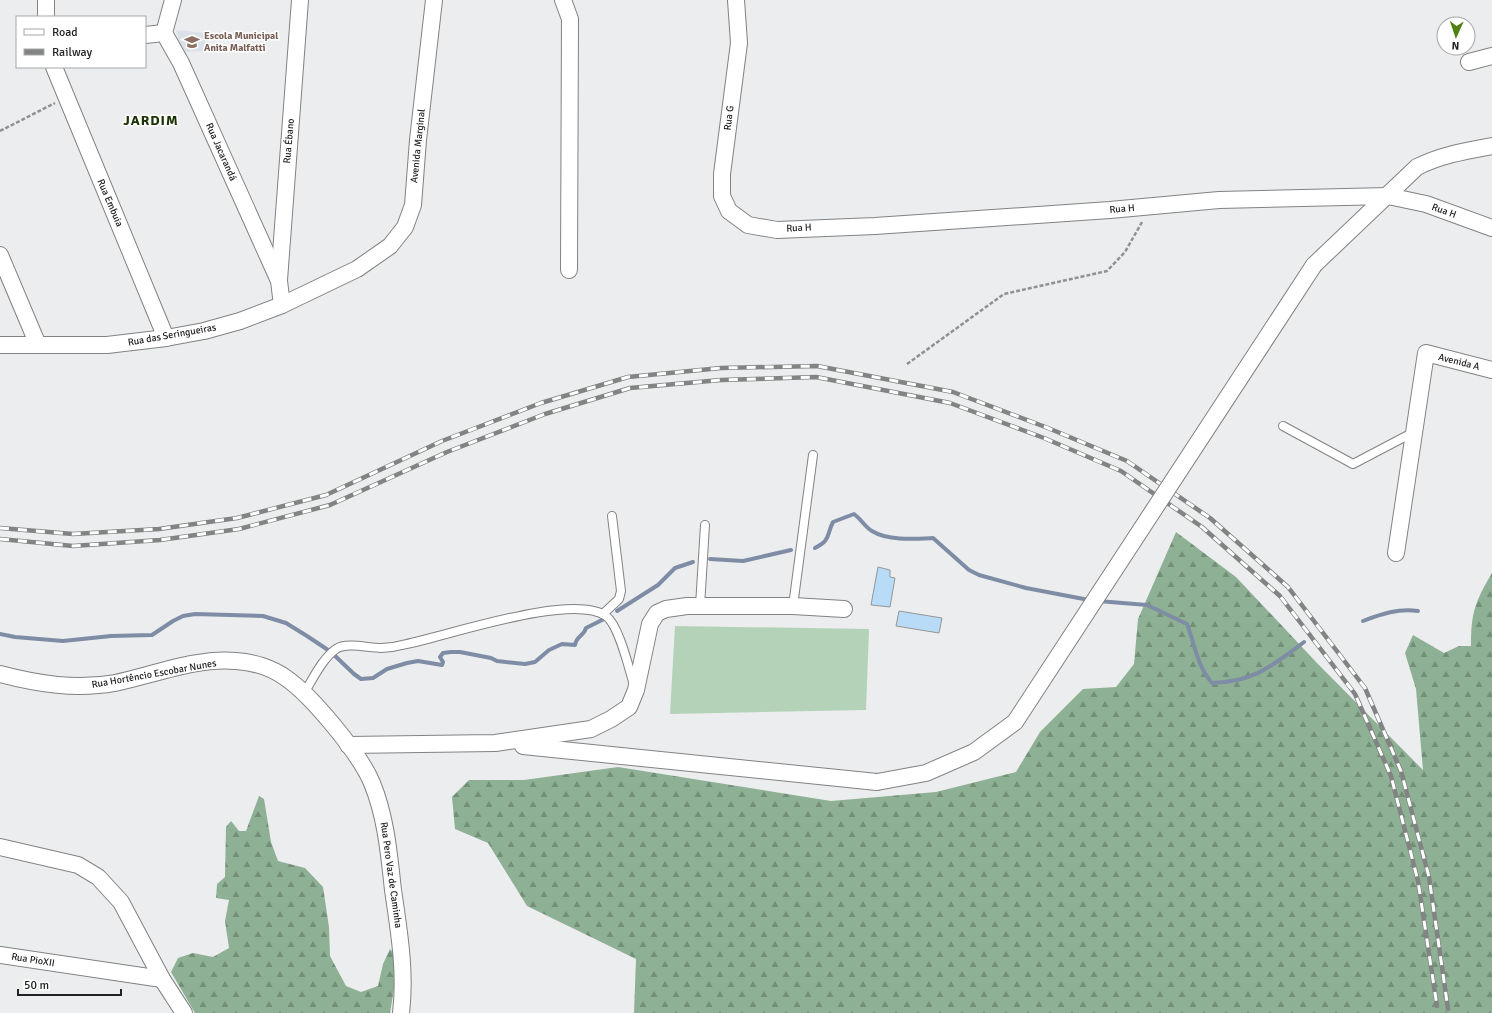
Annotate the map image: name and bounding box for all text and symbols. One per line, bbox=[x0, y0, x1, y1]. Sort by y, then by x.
legend bbox=[16, 16, 146, 68]
north arrow bbox=[1436, 16, 1476, 56]
text: Road bbox=[52, 25, 78, 40]
place label: Escola Municipal Anita Malfatti bbox=[204, 30, 278, 54]
school or university icon: Escola Municipal Anita Malfatti bbox=[183, 33, 201, 51]
text: N bbox=[1451, 39, 1460, 52]
text: Railway bbox=[52, 45, 92, 60]
street label: Rua G bbox=[722, 105, 736, 131]
street label: Avenida Marginal bbox=[408, 108, 428, 184]
district label: JARDIM bbox=[123, 112, 179, 129]
street label: Rua Ébano bbox=[280, 118, 297, 164]
street label: Rua Jacarandá bbox=[203, 121, 239, 183]
street label: Rua Embuia bbox=[95, 177, 125, 229]
street label: Rua H bbox=[1430, 201, 1458, 221]
street label: Rua H bbox=[1109, 202, 1135, 216]
street label: Rua H bbox=[786, 221, 812, 235]
street label: Rua das Seringueiras bbox=[127, 321, 218, 349]
street label: Avenida A bbox=[1437, 351, 1481, 373]
street label: Rua Hortêncio Escobar Nunes bbox=[91, 657, 218, 691]
street label: Rua Pero Vaz de Caminha bbox=[378, 821, 404, 929]
street label: Rua PioXII bbox=[10, 951, 56, 969]
scale bar bbox=[18, 971, 121, 997]
text: 50 m bbox=[24, 978, 49, 993]

